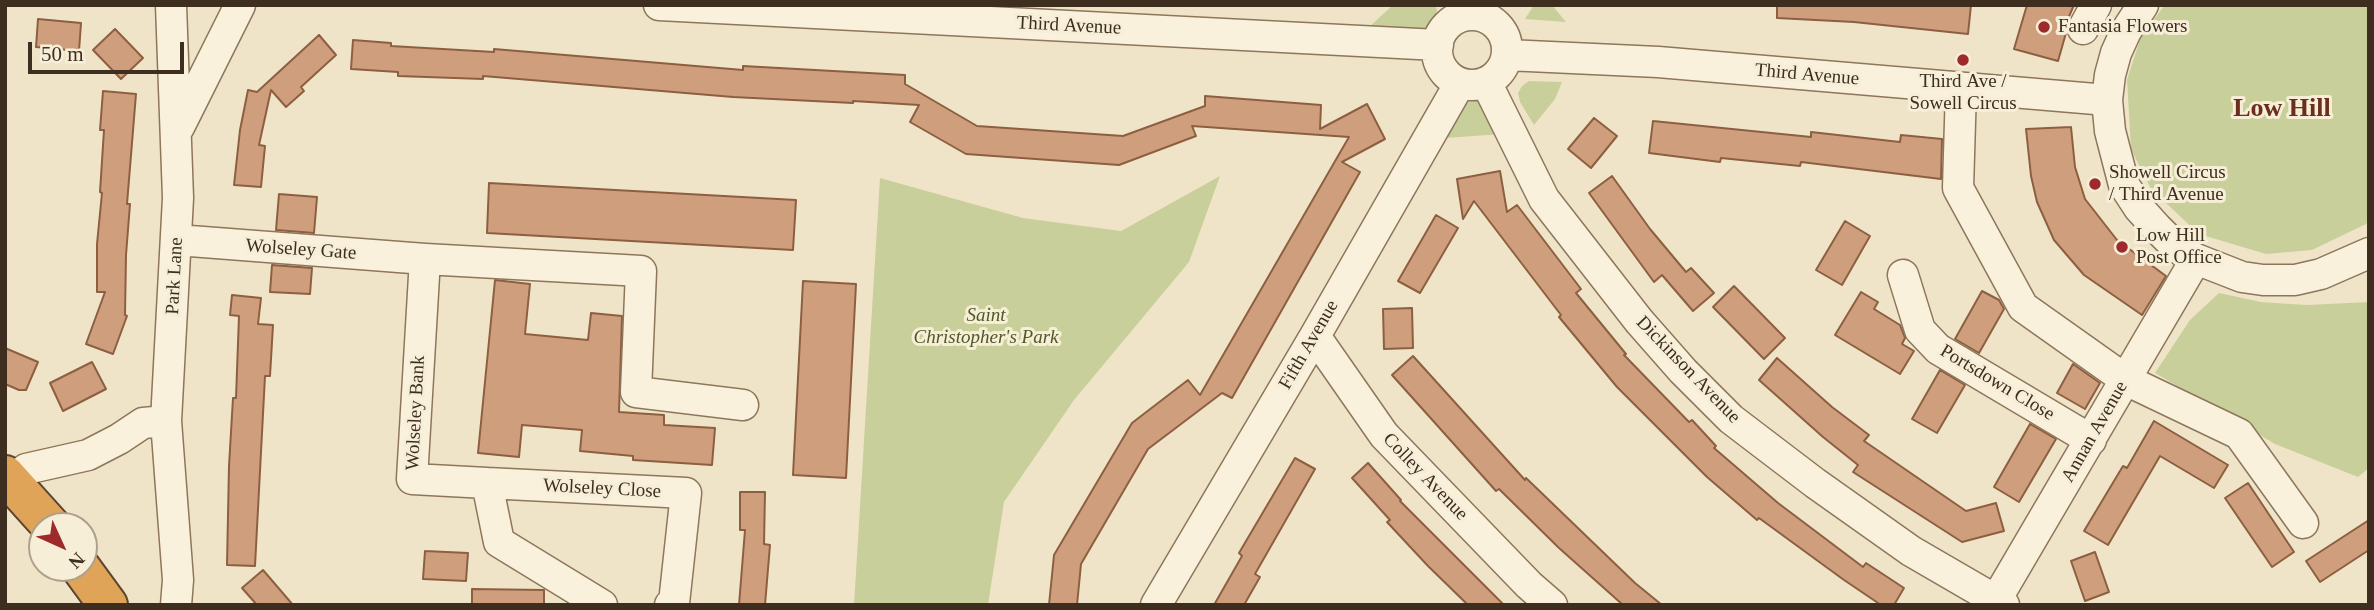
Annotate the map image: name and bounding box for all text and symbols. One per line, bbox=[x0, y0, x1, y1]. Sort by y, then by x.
street label: Third Avenue bbox=[1016, 12, 1122, 40]
place label: Fantasia Flowers bbox=[2058, 16, 2187, 38]
marker: Fantasia Flowers bbox=[2036, 19, 2052, 35]
scale bar bbox=[32, 28, 187, 72]
text: 50 m bbox=[41, 42, 84, 66]
marker: Third Ave / Sowell Circus bbox=[1955, 52, 1971, 68]
street label: Third Avenue bbox=[1754, 59, 1860, 91]
place label: Third Ave / Sowell Circus bbox=[1909, 71, 2017, 115]
district label: Low Hill bbox=[2233, 93, 2331, 125]
place label: Showell Circus / Third Avenue bbox=[2109, 162, 2226, 206]
marker: Showell Circus / Third Avenue bbox=[2087, 176, 2103, 192]
place label: Low Hill Post Office bbox=[2136, 225, 2222, 269]
street label: Wolseley Gate bbox=[245, 235, 357, 265]
street label: Park Lane bbox=[162, 237, 188, 315]
marker: Low Hill Post Office bbox=[2114, 239, 2130, 255]
street label: Fifth Avenue bbox=[1274, 296, 1344, 394]
park label: Saint Christopher's Park bbox=[914, 305, 1058, 349]
street label: Dickinson Avenue bbox=[1631, 312, 1745, 428]
street label: Portsdown Close bbox=[1936, 340, 2058, 426]
street label: Wolseley Bank bbox=[402, 355, 430, 471]
street label: Annan Avenue bbox=[2057, 377, 2133, 487]
street label: Colley Avenue bbox=[1378, 428, 1472, 526]
street label: Wolseley Close bbox=[542, 475, 662, 503]
north arrow bbox=[28, 512, 98, 582]
text: N bbox=[65, 549, 89, 573]

